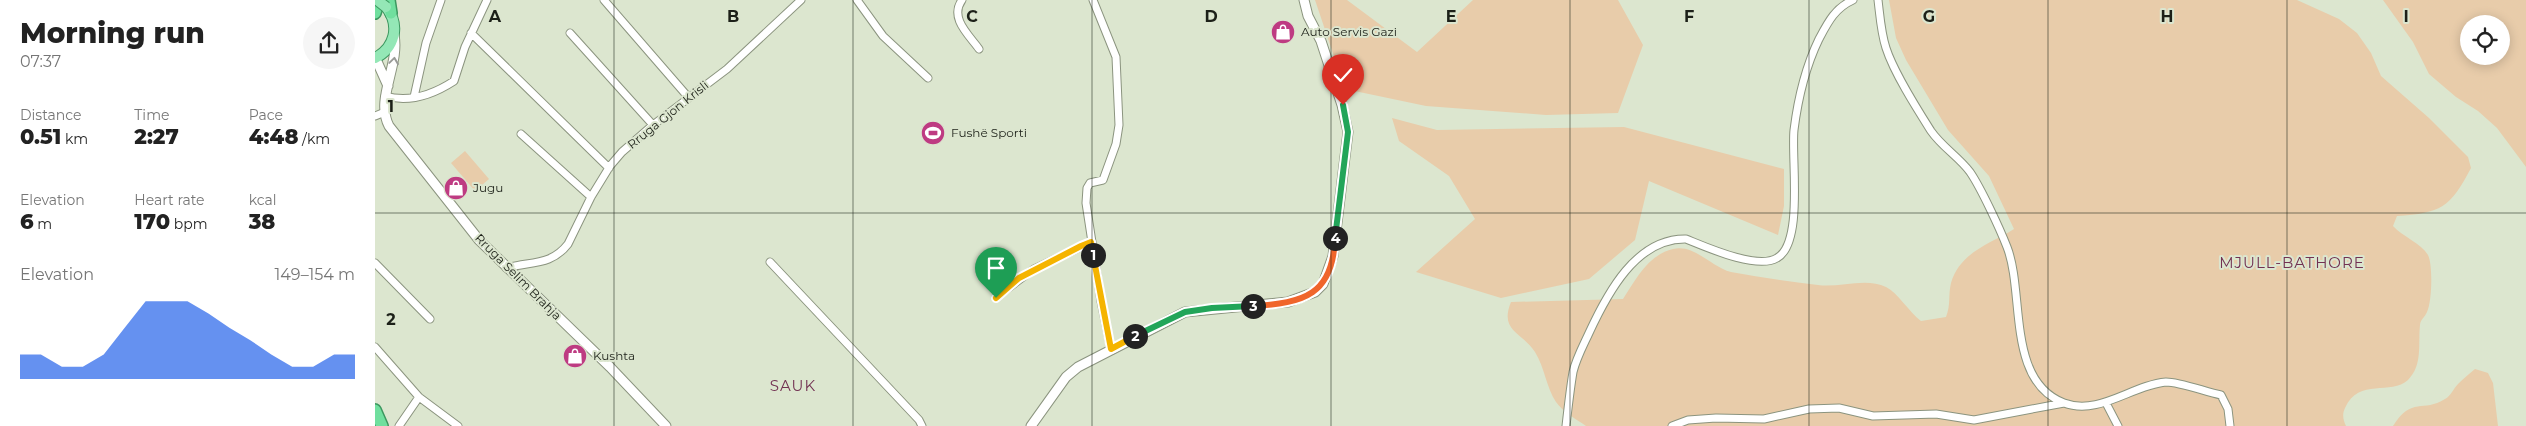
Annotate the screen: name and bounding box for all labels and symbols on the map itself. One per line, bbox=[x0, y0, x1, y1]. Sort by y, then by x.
text: A bbox=[488, 7, 502, 26]
text: B bbox=[727, 7, 739, 26]
text: C bbox=[966, 7, 978, 26]
text: D bbox=[1204, 7, 1218, 26]
text: E bbox=[1446, 7, 1456, 26]
text: F bbox=[1684, 7, 1694, 26]
text: G bbox=[1923, 7, 1935, 26]
text: H bbox=[2161, 7, 2173, 26]
text: I bbox=[2403, 7, 2409, 26]
shop icon: Auto Servis Gazi bbox=[1270, 19, 1296, 45]
place label: Auto Servis Gazi bbox=[1301, 24, 1397, 39]
pin bbox=[1322, 54, 1364, 105]
one-way arrow bbox=[388, 57, 399, 65]
street label: Rruga Gjon Krisli bbox=[624, 77, 711, 152]
text: 1 bbox=[388, 97, 394, 116]
sports icon: Fushë Sporti bbox=[920, 120, 946, 146]
place label: Fushë Sporti bbox=[951, 125, 1027, 140]
shop icon: Jugu bbox=[443, 175, 469, 201]
place label: Jugu bbox=[472, 180, 503, 195]
pin: 4 bbox=[1323, 226, 1347, 250]
street label: Rruga Selim Brahja bbox=[472, 230, 565, 323]
pin: 1 bbox=[1081, 242, 1105, 268]
pin bbox=[975, 247, 1017, 298]
district label: MJULL-BATHORE bbox=[2219, 253, 2365, 272]
pin: 3 bbox=[1241, 294, 1265, 318]
text: 2 bbox=[386, 310, 396, 329]
pin: 2 bbox=[1123, 324, 1147, 348]
shop icon: Kushta bbox=[562, 343, 588, 369]
place label: Kushta bbox=[593, 348, 635, 363]
district label: SAUK bbox=[770, 376, 816, 395]

